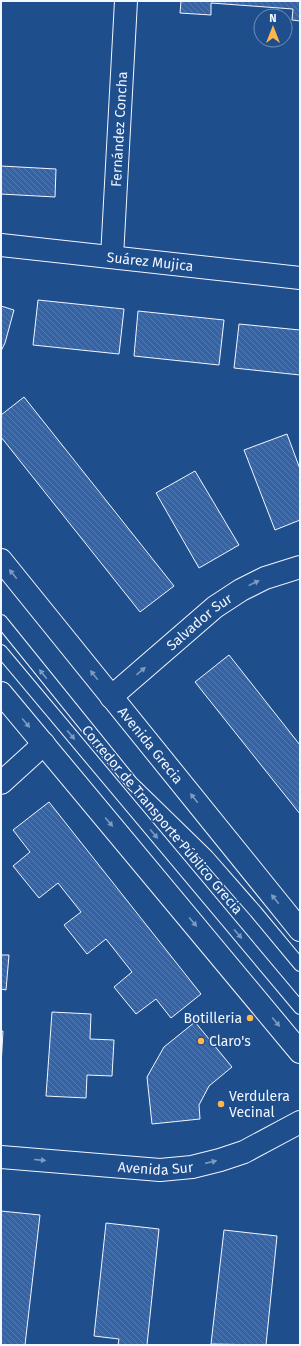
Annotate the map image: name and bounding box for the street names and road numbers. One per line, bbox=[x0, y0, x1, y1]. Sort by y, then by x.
street label: Fernández Concha bbox=[107, 71, 131, 187]
street label: Suárez Mujica bbox=[106, 248, 194, 275]
street label: Salvador Sur bbox=[163, 589, 236, 654]
street label: Avenida Grecia bbox=[114, 703, 187, 787]
street label: Corredor de Transporte Público Grecia bbox=[78, 722, 246, 918]
street label: Avenida Sur bbox=[117, 1158, 195, 1179]

